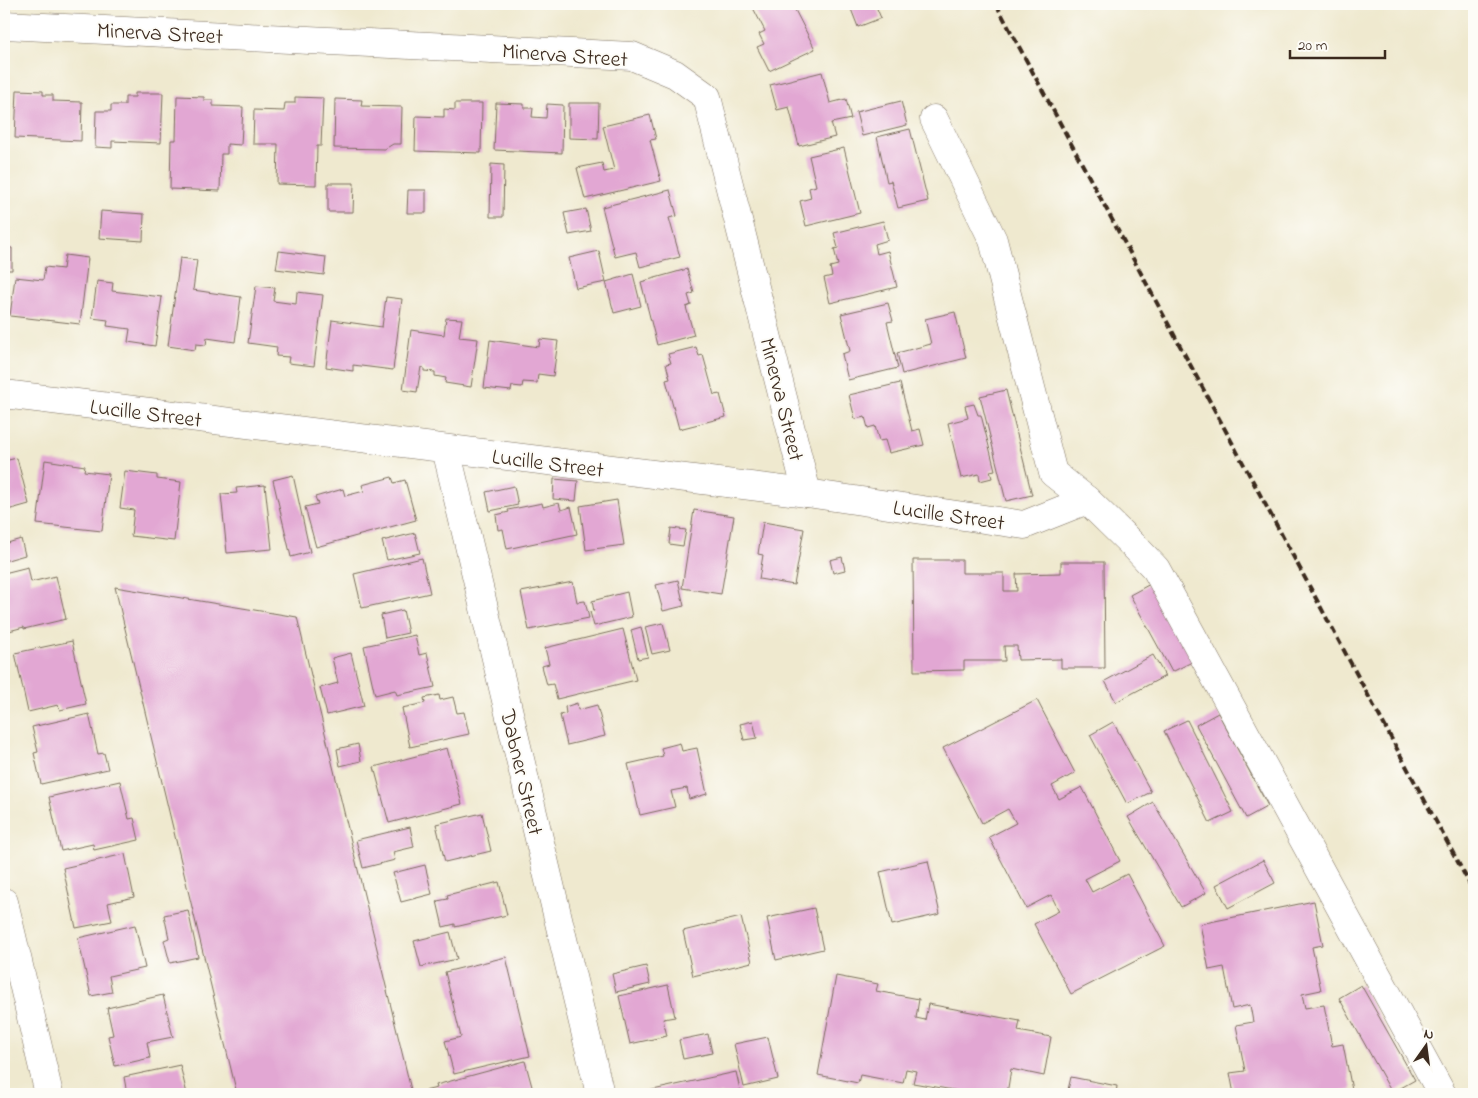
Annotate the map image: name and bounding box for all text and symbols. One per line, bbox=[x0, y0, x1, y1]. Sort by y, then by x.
street label: Minerva Street bbox=[96, 16, 224, 54]
scale bar bbox=[1290, 28, 1386, 60]
text: 20 m bbox=[1298, 35, 1328, 57]
street label: Minerva Street bbox=[501, 37, 629, 77]
street label: Minerva Street bbox=[749, 335, 811, 465]
street label: Lucille Street bbox=[88, 392, 204, 438]
street label: Lucille Street bbox=[490, 442, 606, 488]
street label: Lucille Street bbox=[891, 493, 1007, 541]
street label: Dabner Street bbox=[490, 706, 550, 839]
north arrow bbox=[1400, 1020, 1450, 1070]
text: N bbox=[1422, 1024, 1436, 1046]

